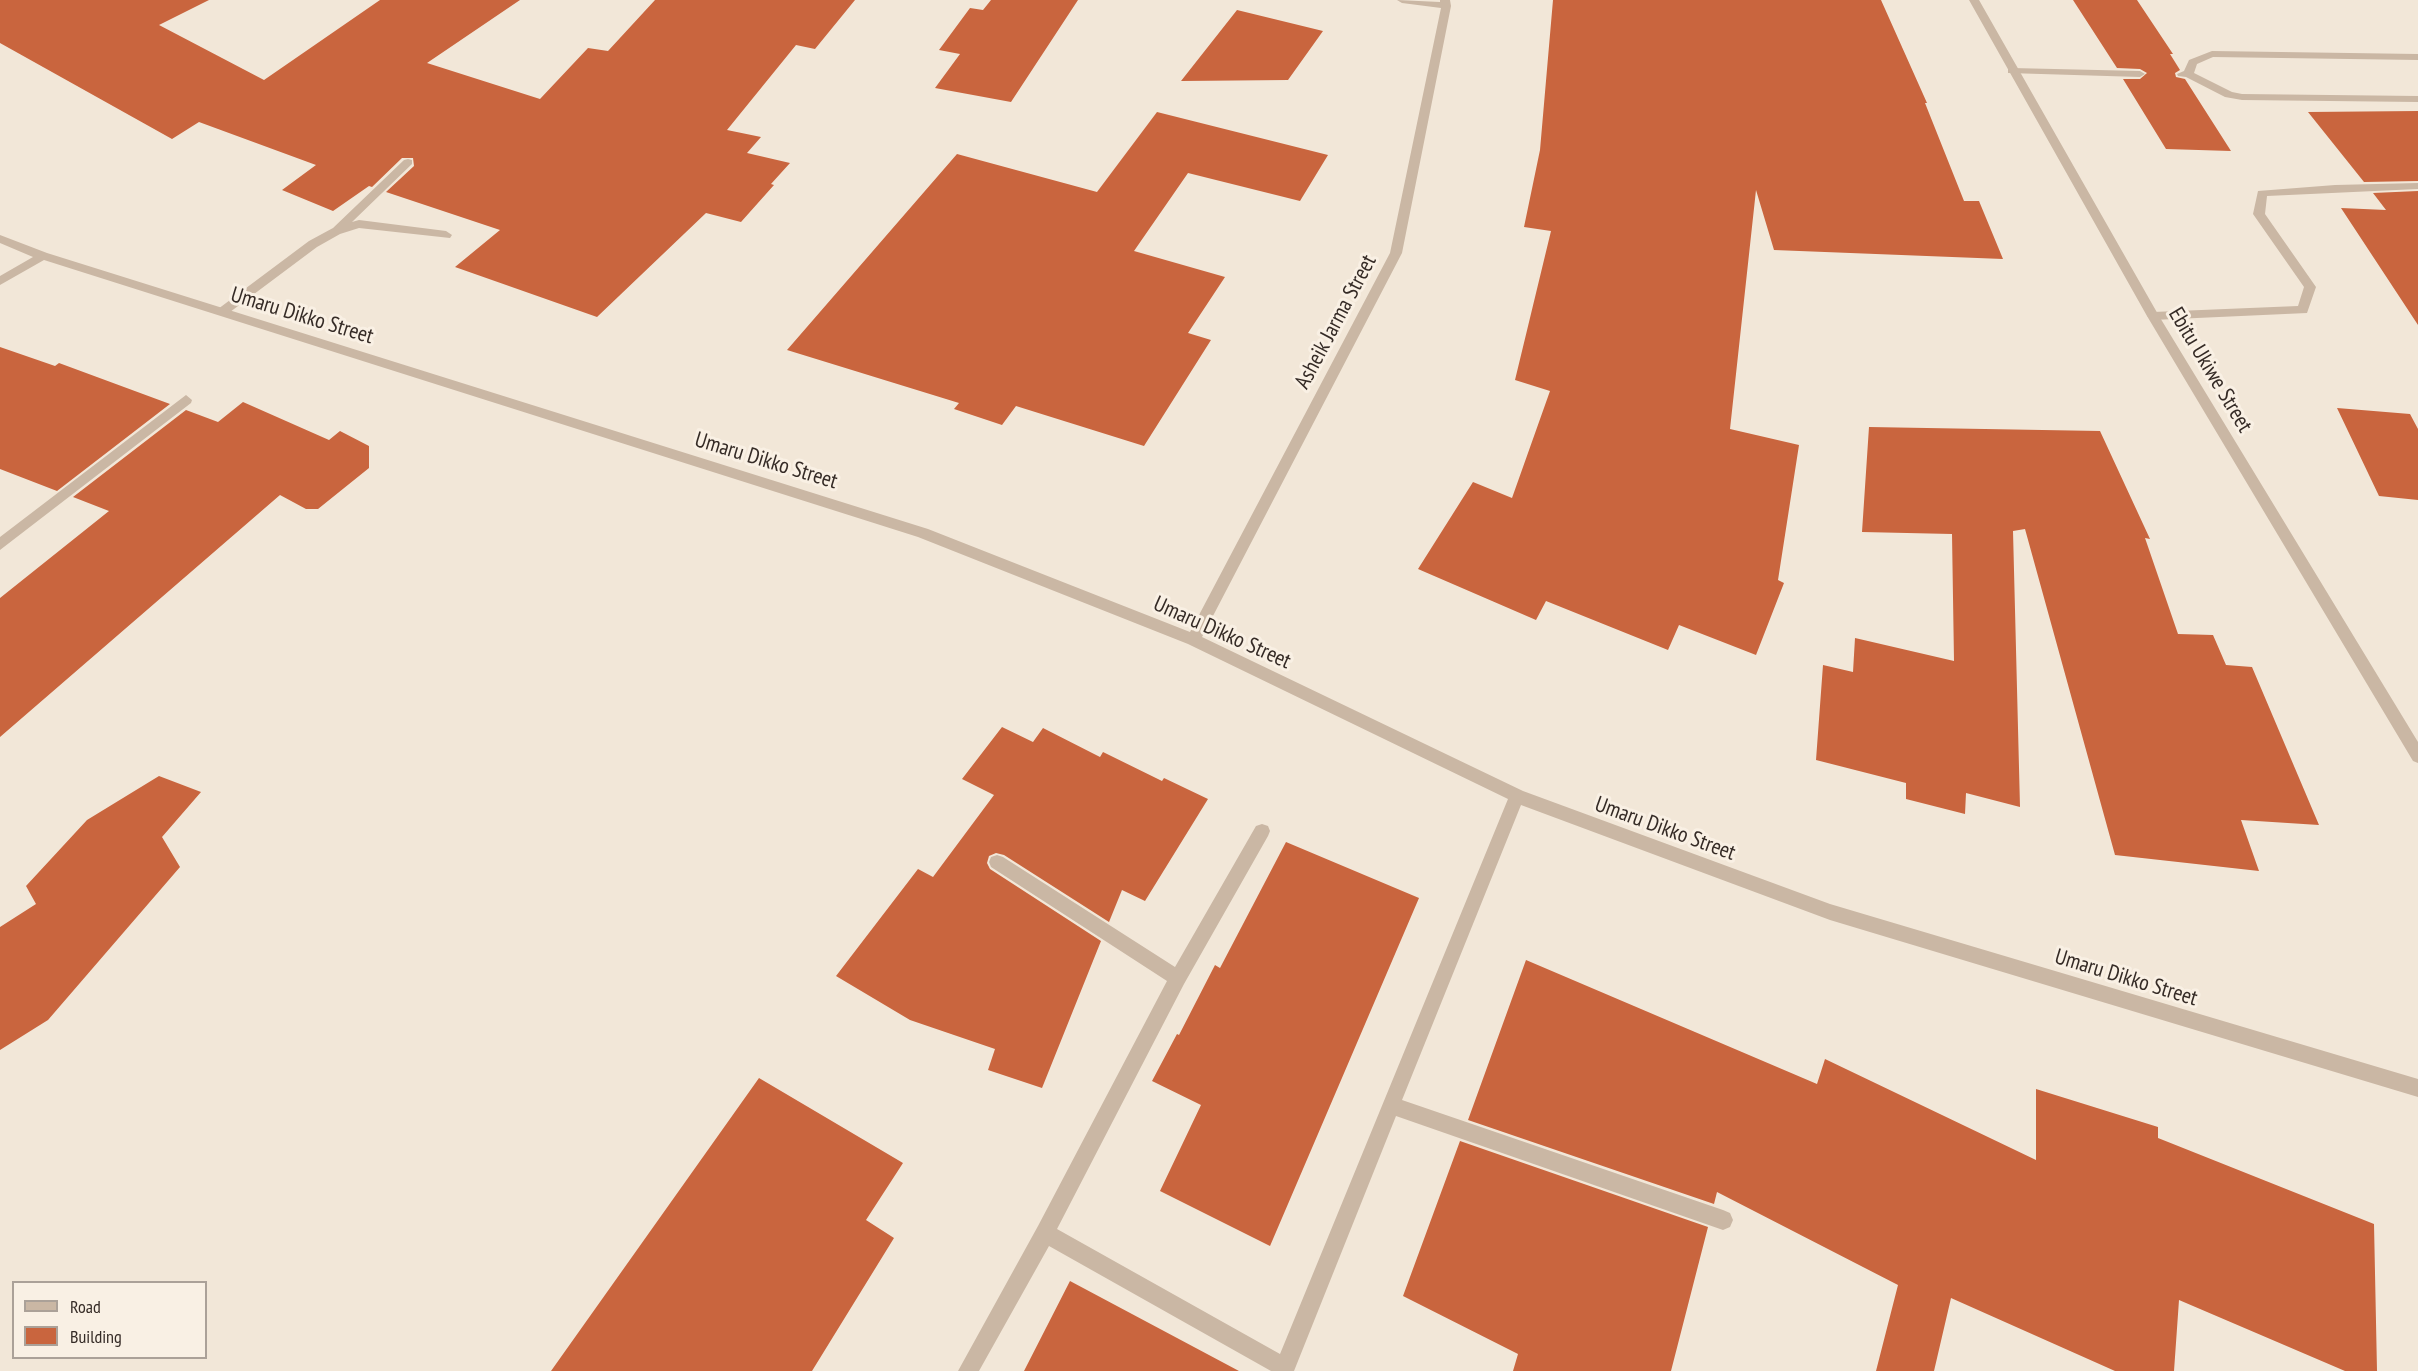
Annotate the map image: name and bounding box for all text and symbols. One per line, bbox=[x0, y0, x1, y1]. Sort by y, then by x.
street label: Asheik Jarma Street bbox=[1290, 250, 1382, 394]
street label: Umaru Dikko Street bbox=[228, 282, 376, 350]
street label: Ebitu Ukiwe Street bbox=[2162, 303, 2258, 437]
street label: Umaru Dikko Street bbox=[692, 427, 840, 495]
street label: Umaru Dikko Street bbox=[1149, 591, 1295, 675]
street label: Umaru Dikko Street bbox=[1591, 791, 1739, 867]
street label: Umaru Dikko Street bbox=[2052, 944, 2200, 1012]
legend bbox=[12, 1281, 207, 1359]
text: Road bbox=[70, 1295, 101, 1318]
text: Building bbox=[70, 1325, 122, 1348]

